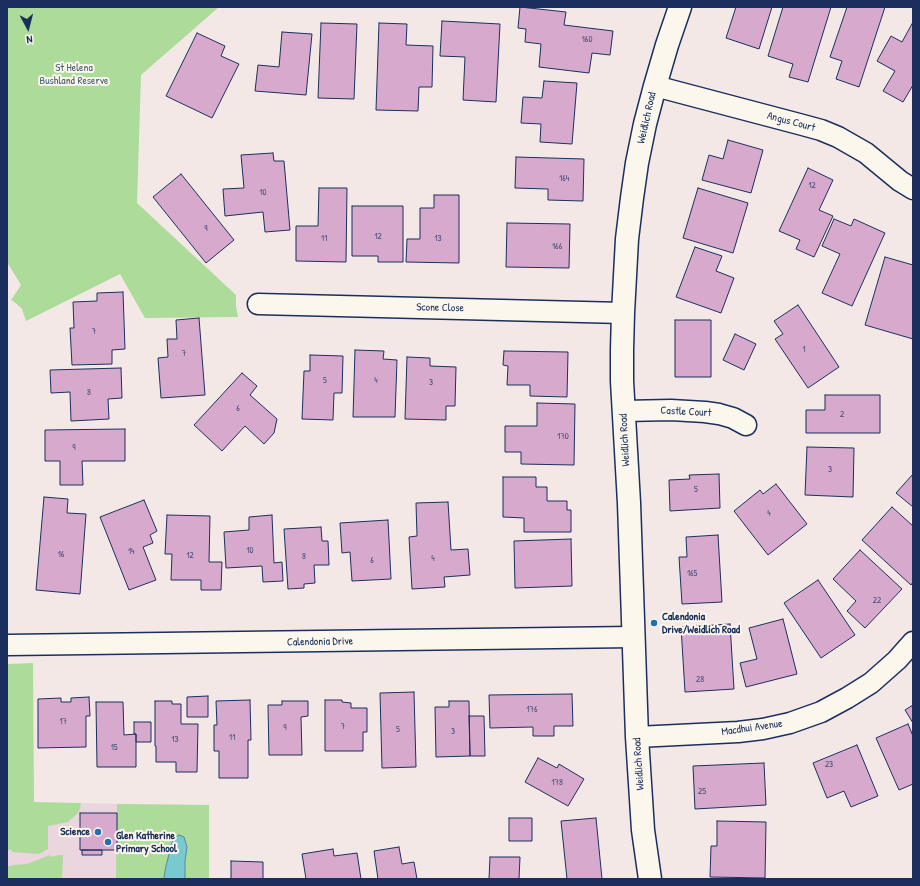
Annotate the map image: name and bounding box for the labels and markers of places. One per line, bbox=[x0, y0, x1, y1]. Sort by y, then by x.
place label: Calendonia Drive/Weidlich Road bbox=[662, 610, 740, 636]
marker: Calendonia Drive/Weidlich Road bbox=[649, 618, 659, 628]
place label: Science bbox=[60, 825, 90, 839]
marker: Science bbox=[93, 827, 103, 837]
place label: Glen Katherine Primary School bbox=[116, 829, 177, 855]
marker: Glen Katherine Primary School bbox=[103, 837, 113, 847]

